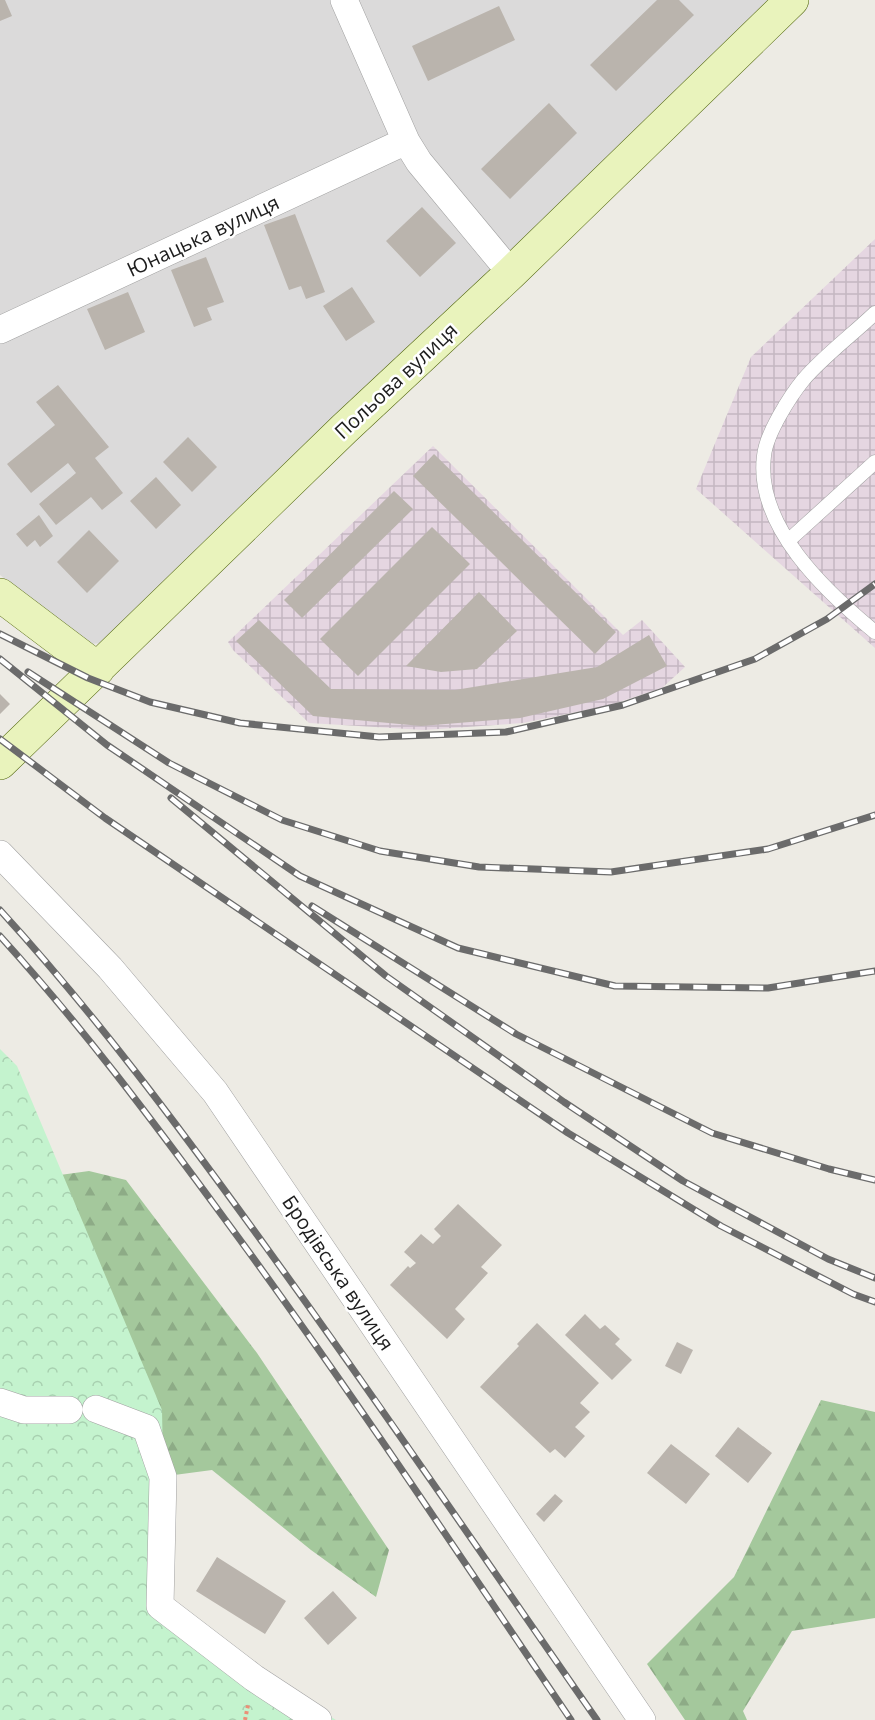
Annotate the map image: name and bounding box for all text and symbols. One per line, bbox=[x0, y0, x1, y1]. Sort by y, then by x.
street label: Юнацька вулиця bbox=[122, 188, 283, 283]
street label: Польова вулиця bbox=[328, 317, 463, 445]
street label: Бродівська вулиця bbox=[276, 1190, 400, 1356]

